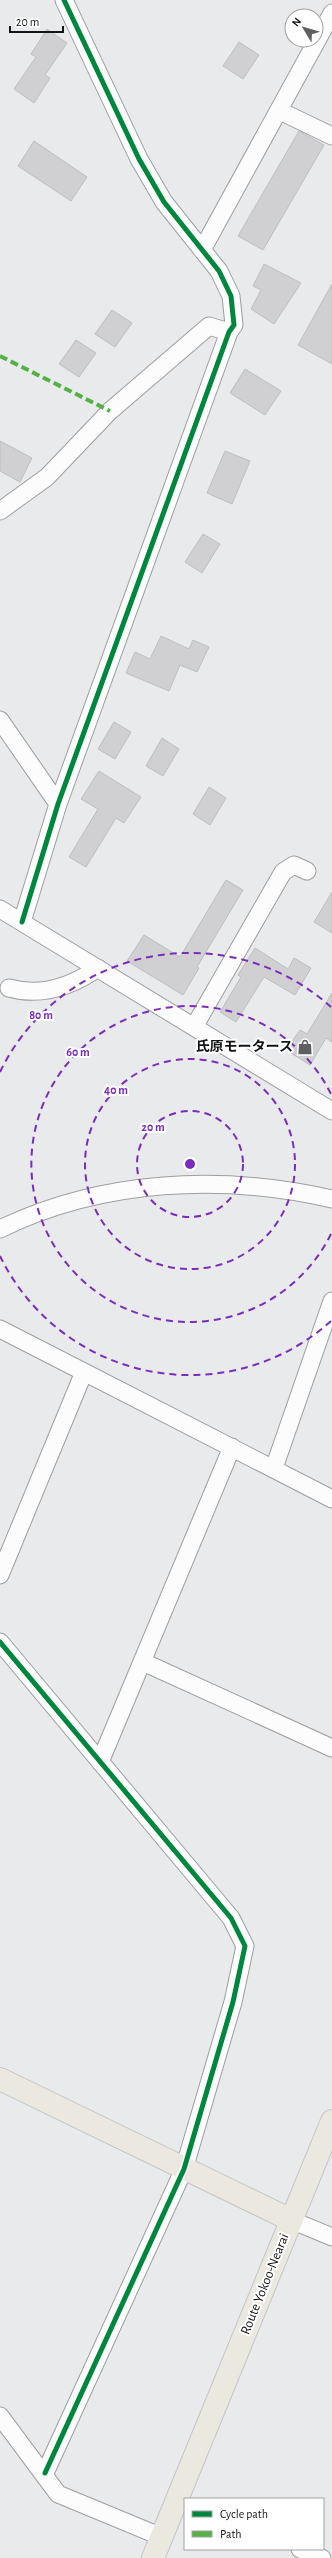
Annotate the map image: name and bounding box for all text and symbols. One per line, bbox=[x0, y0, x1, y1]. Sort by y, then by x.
scale bar bbox=[10, 8, 63, 34]
north arrow bbox=[284, 8, 324, 48]
text: 20 m bbox=[16, 16, 39, 28]
text: N bbox=[290, 16, 303, 29]
text: 80 m bbox=[29, 1009, 53, 1021]
shop icon: 氏原モータース bbox=[296, 1038, 314, 1056]
place label: 氏原モータース bbox=[196, 1039, 293, 1054]
text: 60 m bbox=[66, 1046, 90, 1058]
text: 40 m bbox=[104, 1084, 128, 1096]
text: 20 m bbox=[141, 1121, 165, 1133]
centre of rings bbox=[183, 1157, 197, 1171]
street label: Route Yokoo-Nearai bbox=[238, 2231, 292, 2337]
legend bbox=[184, 2498, 324, 2550]
text: Cycle path bbox=[220, 2508, 268, 2521]
text: Path bbox=[220, 2528, 242, 2540]

